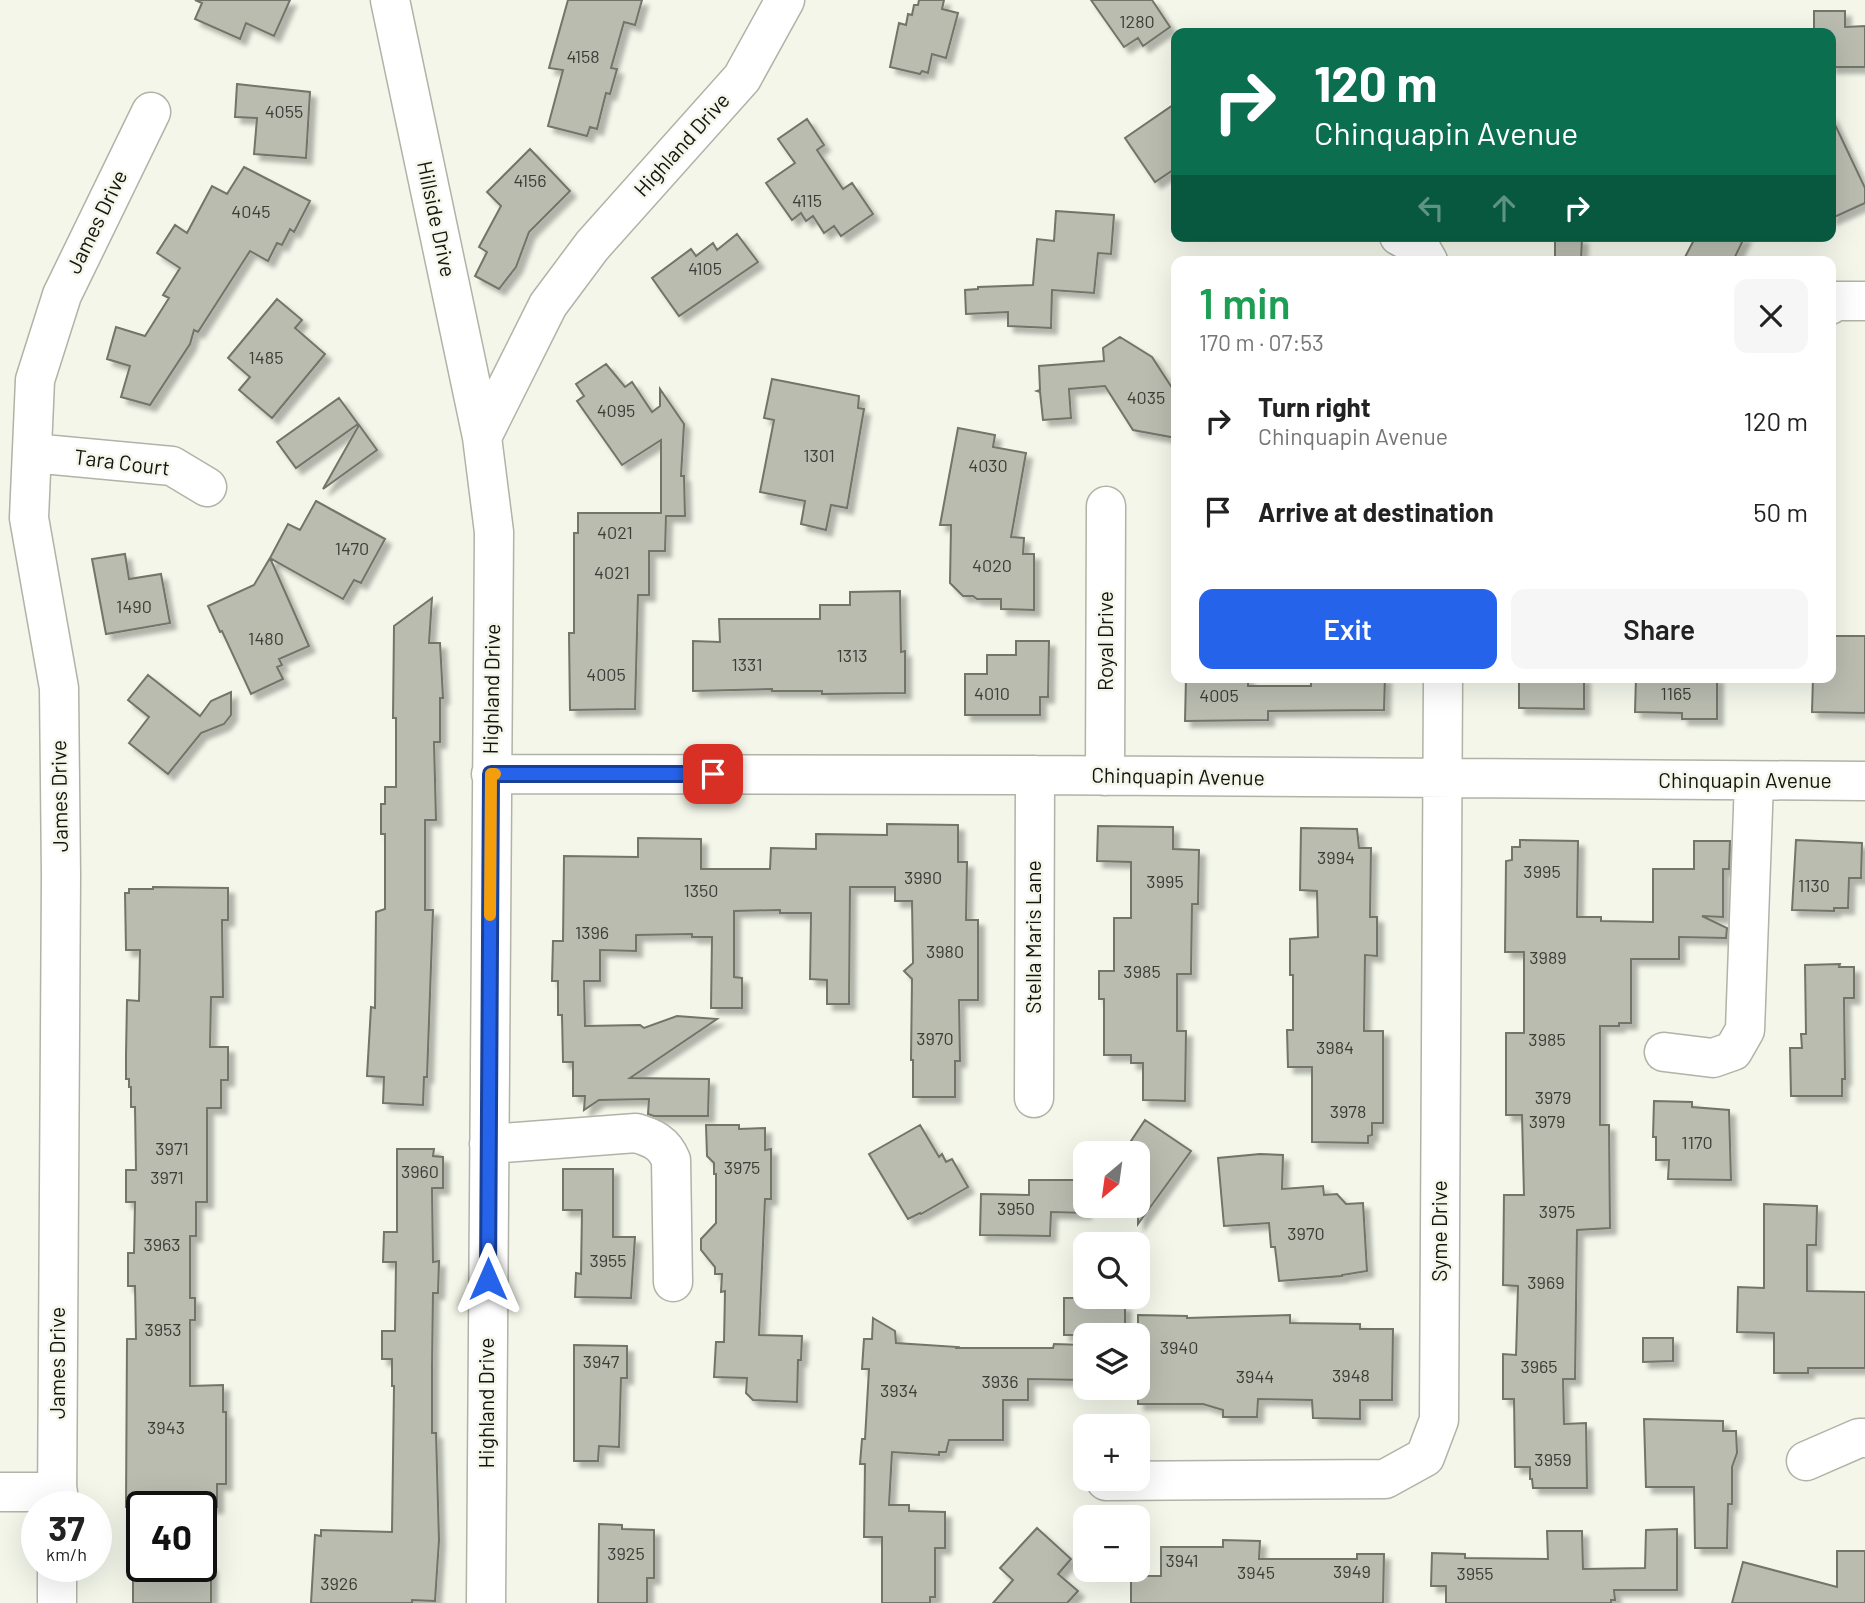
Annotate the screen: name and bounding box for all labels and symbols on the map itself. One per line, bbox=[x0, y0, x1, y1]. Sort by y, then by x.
house number: 1280 bbox=[1119, 10, 1155, 32]
house number: 4158 bbox=[566, 45, 600, 67]
street label: Highland Drive bbox=[628, 87, 734, 201]
house number: 4055 bbox=[265, 100, 303, 122]
street label: Hillside Drive bbox=[413, 158, 462, 279]
street label: James Drive bbox=[60, 165, 131, 277]
house number: 4156 bbox=[513, 169, 547, 191]
house number: 4115 bbox=[792, 189, 822, 211]
house number: 4045 bbox=[231, 200, 271, 222]
house number: 4105 bbox=[688, 257, 722, 279]
house number: 1485 bbox=[249, 346, 283, 368]
house number: 4035 bbox=[1127, 386, 1165, 408]
house number: 4095 bbox=[597, 399, 635, 421]
street label: Tara Court bbox=[73, 443, 171, 480]
house number: 1301 bbox=[803, 444, 835, 466]
house number: 4030 bbox=[968, 454, 1008, 476]
house number: 4021 bbox=[597, 521, 633, 543]
house number: 1470 bbox=[335, 537, 369, 559]
house number: 4020 bbox=[972, 554, 1012, 576]
house number: 4021 bbox=[594, 561, 630, 583]
street label: Royal Drive bbox=[1092, 591, 1117, 691]
house number: 1490 bbox=[116, 595, 152, 617]
street label: Highland Drive bbox=[477, 623, 504, 755]
house number: 1480 bbox=[248, 627, 284, 649]
house number: 1313 bbox=[836, 644, 868, 666]
house number: 1331 bbox=[731, 653, 763, 675]
house number: 4005 bbox=[586, 663, 626, 685]
house number: 4010 bbox=[974, 682, 1010, 704]
house number: 1165 bbox=[1660, 682, 1692, 704]
house number: 4005 bbox=[1199, 684, 1239, 706]
street label: James Drive bbox=[45, 740, 72, 852]
pin bbox=[683, 744, 743, 804]
street label: Chinquapin Avenue bbox=[1091, 761, 1265, 790]
street label: Chinquapin Avenue bbox=[1658, 767, 1832, 792]
house number: 3994 bbox=[1317, 846, 1355, 868]
street label: Stella Maris Lane bbox=[1020, 860, 1045, 1014]
house number: 3995 bbox=[1523, 860, 1561, 882]
house number: 3990 bbox=[904, 866, 942, 888]
house number: 3995 bbox=[1146, 870, 1184, 892]
house number: 1130 bbox=[1798, 874, 1830, 896]
house number: 1350 bbox=[684, 879, 719, 901]
house number: 1396 bbox=[575, 921, 609, 943]
house number: 3980 bbox=[926, 940, 964, 962]
house number: 3989 bbox=[1529, 946, 1567, 968]
house number: 3985 bbox=[1123, 960, 1161, 982]
house number: 3970 bbox=[916, 1027, 954, 1049]
house number: 3985 bbox=[1528, 1028, 1566, 1050]
house number: 3984 bbox=[1316, 1036, 1354, 1058]
house number: 3979 bbox=[1535, 1086, 1571, 1108]
house number: 3978 bbox=[1330, 1100, 1366, 1122]
house number: 3979 bbox=[1529, 1110, 1565, 1132]
house number: 1170 bbox=[1681, 1131, 1713, 1153]
house number: 3971 bbox=[155, 1137, 189, 1159]
north arrow bbox=[1073, 1141, 1150, 1218]
house number: 3975 bbox=[724, 1156, 760, 1178]
house number: 3960 bbox=[401, 1160, 439, 1182]
house number: 3971 bbox=[150, 1166, 184, 1188]
street label: Syme Drive bbox=[1426, 1180, 1451, 1282]
house number: 3950 bbox=[997, 1197, 1035, 1219]
house number: 3975 bbox=[1539, 1200, 1575, 1222]
house number: 3970 bbox=[1287, 1222, 1325, 1244]
house number: 3963 bbox=[143, 1233, 181, 1255]
position arrow bbox=[451, 1242, 525, 1316]
house number: 3955 bbox=[589, 1249, 627, 1271]
house number: 3969 bbox=[1527, 1271, 1565, 1293]
street label: James Drive bbox=[44, 1307, 69, 1419]
house number: 3953 bbox=[144, 1318, 182, 1340]
house number: 3940 bbox=[1160, 1336, 1198, 1358]
street label: Highland Drive bbox=[473, 1338, 498, 1468]
house number: 3947 bbox=[583, 1350, 620, 1372]
house number: 3965 bbox=[1520, 1355, 1558, 1377]
house number: 3948 bbox=[1332, 1364, 1370, 1386]
house number: 3944 bbox=[1236, 1365, 1274, 1387]
house number: 3936 bbox=[981, 1370, 1019, 1392]
house number: 3934 bbox=[880, 1379, 918, 1401]
house number: 3943 bbox=[147, 1416, 185, 1438]
house number: 3959 bbox=[1534, 1448, 1572, 1470]
speed limit sign: 40 bbox=[126, 1491, 217, 1582]
house number: 3925 bbox=[607, 1542, 645, 1564]
house number: 3941 bbox=[1165, 1549, 1199, 1571]
house number: 3949 bbox=[1333, 1560, 1371, 1582]
house number: 3945 bbox=[1237, 1561, 1275, 1583]
house number: 3955 bbox=[1456, 1562, 1494, 1584]
house number: 3926 bbox=[320, 1572, 358, 1594]

